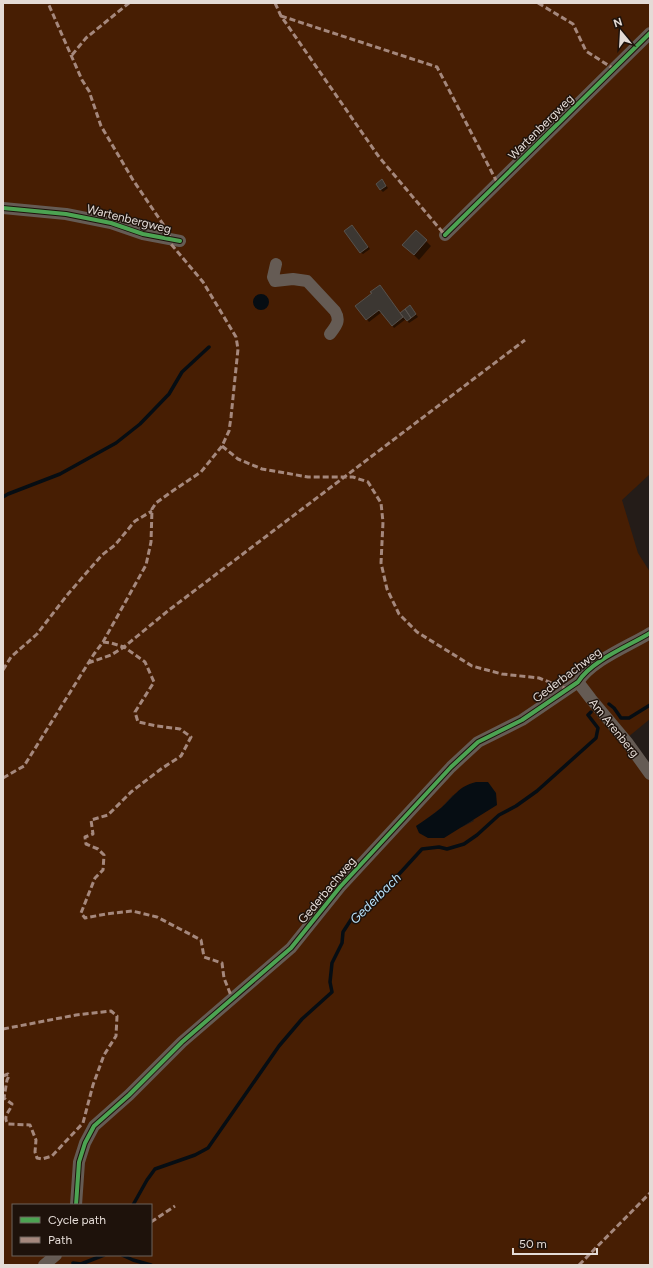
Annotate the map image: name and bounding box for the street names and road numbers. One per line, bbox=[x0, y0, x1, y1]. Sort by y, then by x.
street label: Wartenbergweg bbox=[505, 91, 577, 163]
street label: Wartenbergweg bbox=[85, 202, 173, 236]
street label: Gederbachweg bbox=[530, 645, 604, 705]
street label: Am Arenberg bbox=[586, 696, 642, 760]
street label: Gederbachweg bbox=[295, 854, 359, 926]

